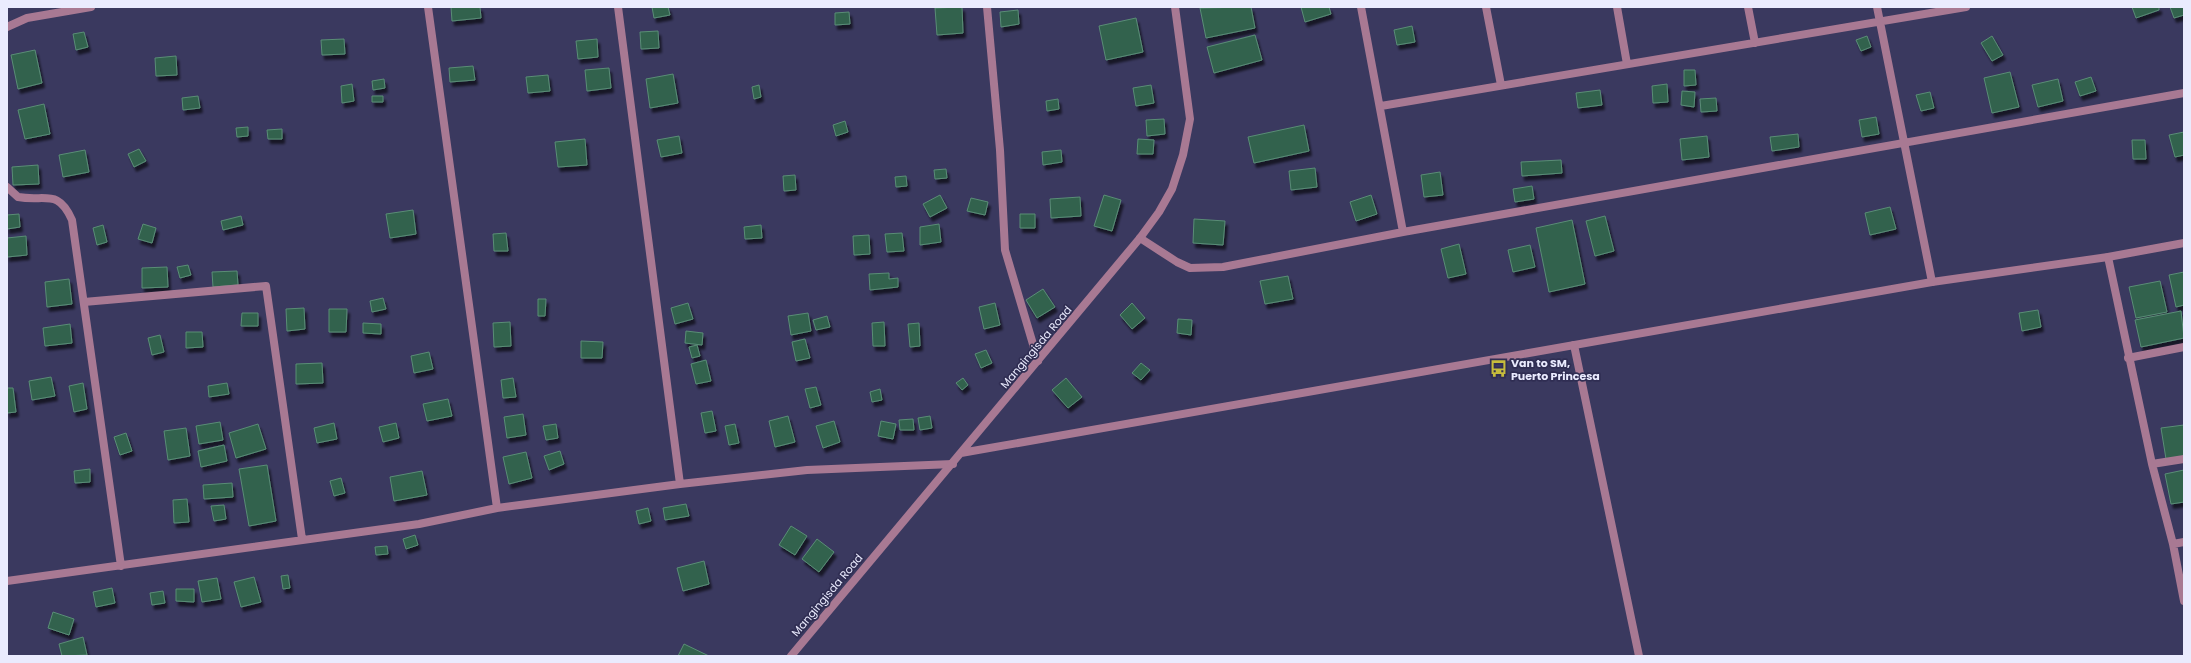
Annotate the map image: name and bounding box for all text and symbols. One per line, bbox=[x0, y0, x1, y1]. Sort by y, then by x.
street label: Mangingisda Road bbox=[997, 302, 1075, 392]
place label: Van to SM, Puerto Princesa bbox=[1511, 355, 1600, 384]
bus stop icon: Van to SM, Puerto Princesa bbox=[1488, 359, 1508, 379]
street label: Mangingisda Road bbox=[788, 550, 866, 640]

